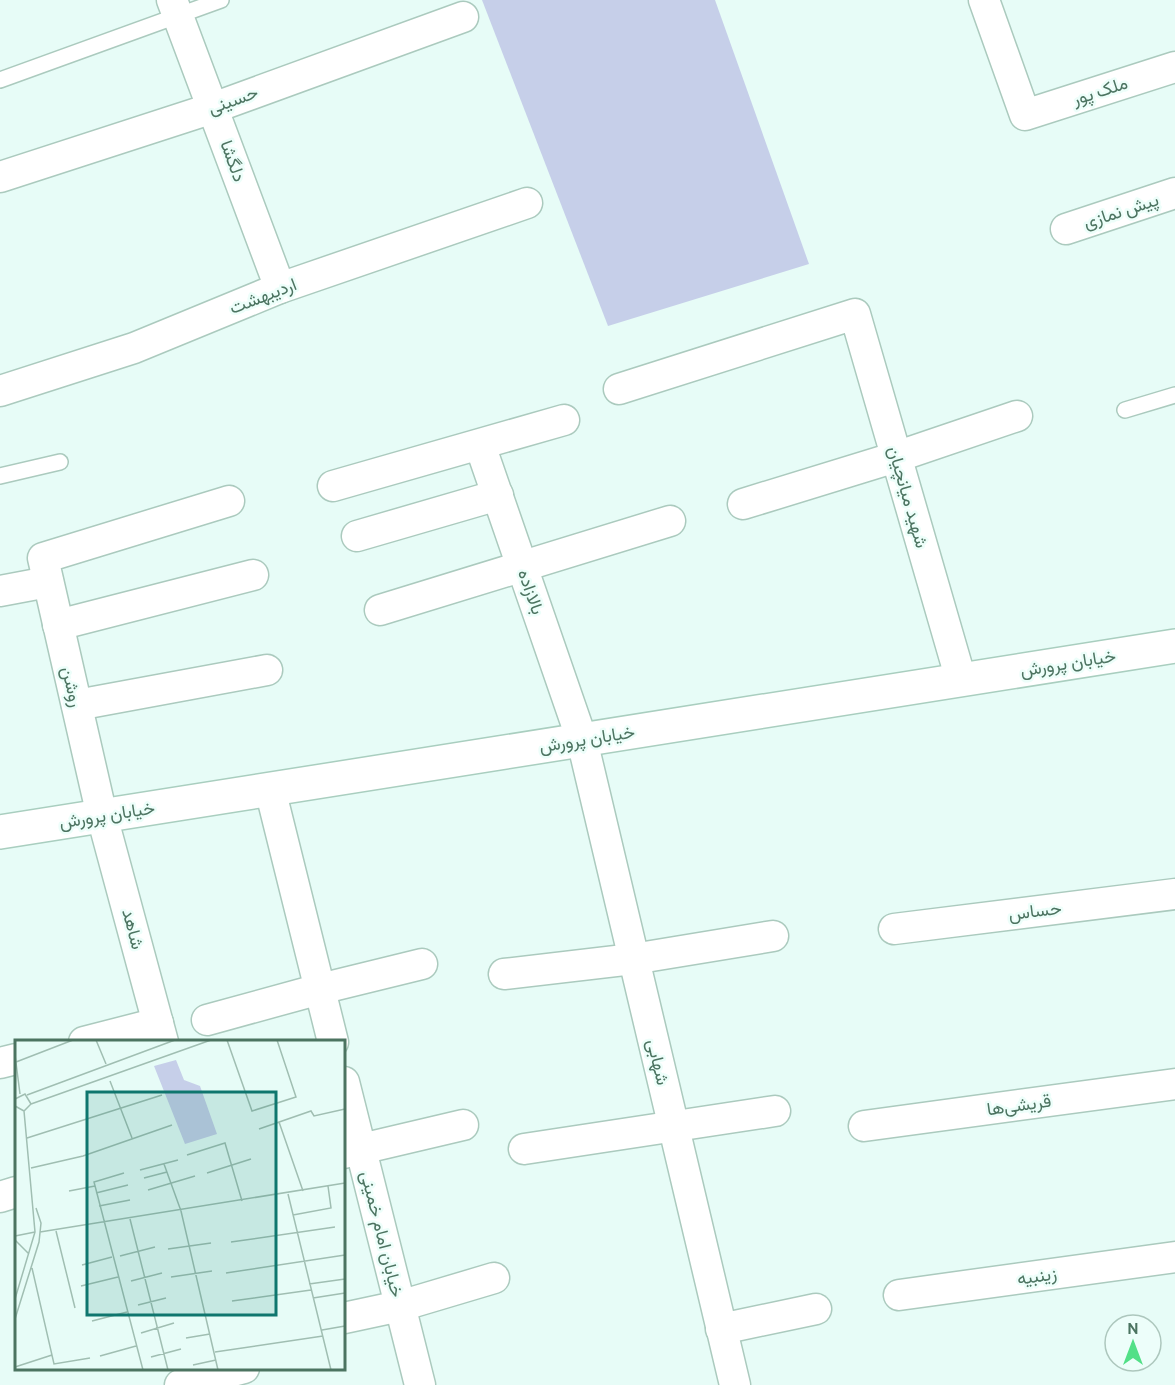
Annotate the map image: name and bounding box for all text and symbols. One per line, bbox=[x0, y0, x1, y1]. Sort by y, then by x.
street label: ملک پور bbox=[1069, 72, 1131, 112]
street label: حسینی bbox=[205, 81, 261, 119]
street label: دلگشا bbox=[215, 137, 251, 185]
street label: پیش نمازی bbox=[1080, 188, 1162, 234]
street label: اردیبهشت bbox=[226, 273, 300, 319]
street label: شهید میانچیان bbox=[882, 444, 933, 551]
street label: بالازاده bbox=[513, 567, 549, 617]
street label: خیابان پرورش bbox=[1019, 645, 1118, 682]
street label: روشن bbox=[57, 665, 87, 709]
street label: خیابان پرورش bbox=[538, 721, 637, 758]
street label: خیابان پرورش bbox=[58, 797, 157, 834]
street label: حساس bbox=[1007, 897, 1063, 925]
street label: شاهد bbox=[117, 906, 149, 952]
street label: شهابی bbox=[642, 1037, 674, 1087]
inset map bbox=[15, 1040, 345, 1370]
street label: قریشی‌ها bbox=[985, 1090, 1053, 1120]
street label: خیابان امام خمینی bbox=[355, 1169, 408, 1300]
street label: زینبیه bbox=[1016, 1262, 1058, 1290]
north arrow bbox=[1103, 1313, 1163, 1373]
text: N bbox=[1127, 1319, 1139, 1338]

